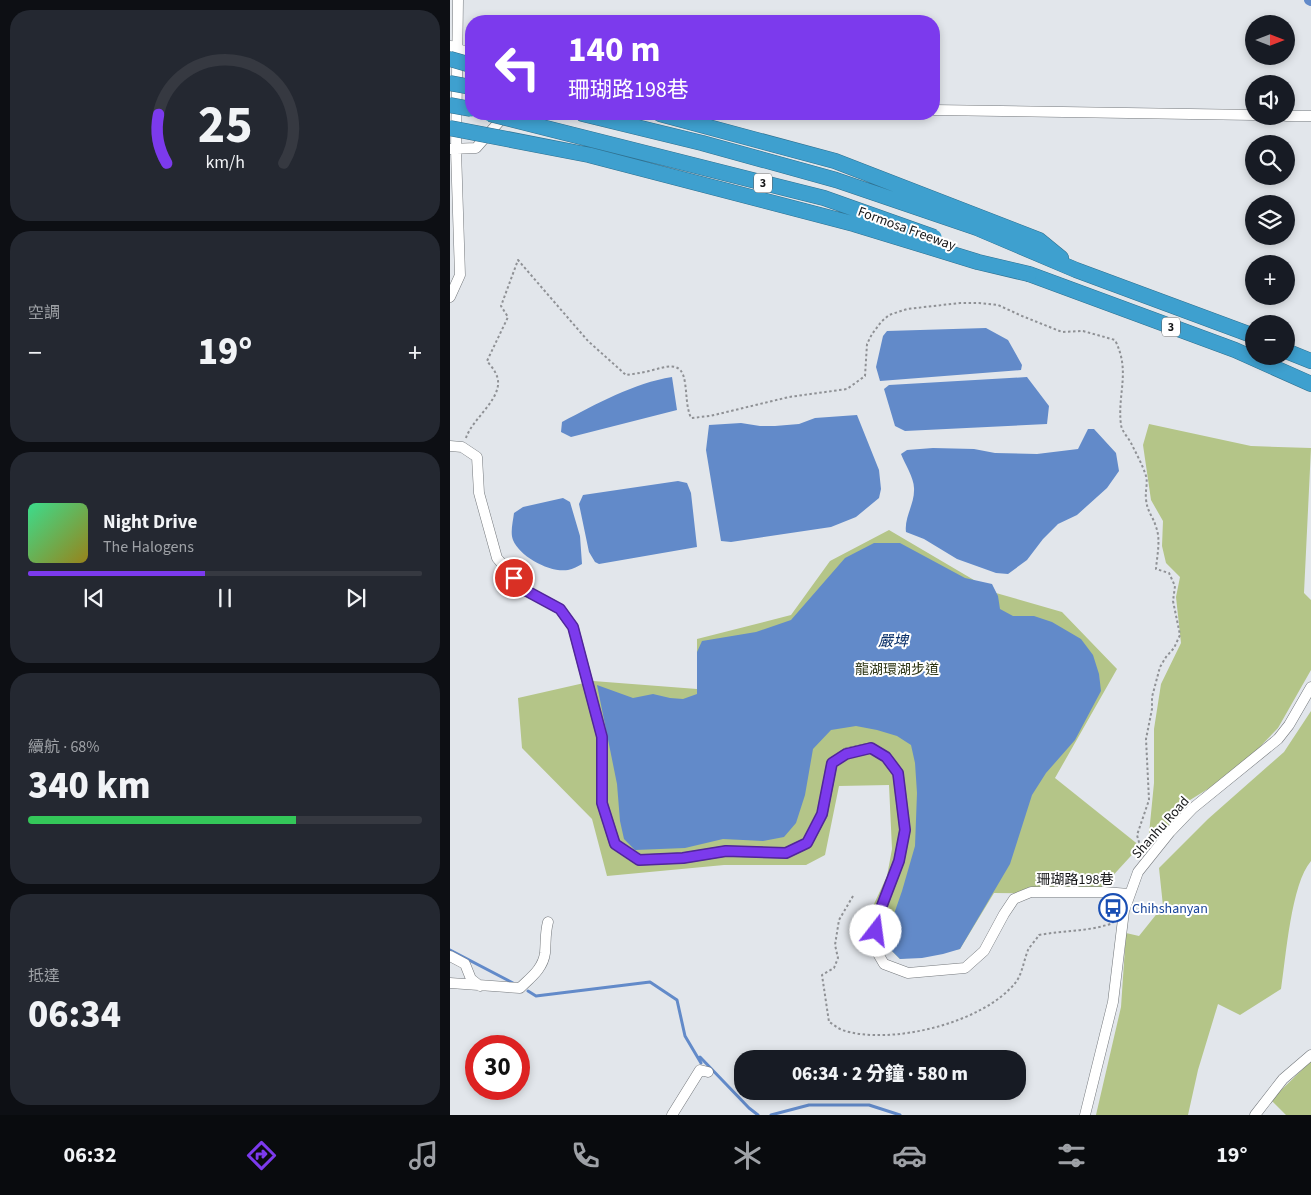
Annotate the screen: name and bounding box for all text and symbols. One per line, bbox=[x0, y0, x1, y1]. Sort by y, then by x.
north arrow bbox=[1245, 15, 1295, 65]
map controls bbox=[1245, 15, 1295, 365]
text: 140 m bbox=[568, 25, 660, 75]
icon: left bbox=[485, 35, 550, 100]
text: 珊瑚路198巷 bbox=[568, 74, 689, 106]
button: sound bbox=[1245, 75, 1295, 125]
text: 25 bbox=[198, 89, 252, 163]
button: search bbox=[1245, 135, 1295, 185]
text: km/h bbox=[205, 150, 245, 175]
road number: 3 bbox=[754, 174, 772, 192]
button: layers bbox=[1245, 195, 1295, 245]
street label: Formosa Freeway bbox=[855, 202, 959, 256]
button: + bbox=[1245, 255, 1295, 305]
text: 空調 bbox=[28, 302, 60, 324]
button: − bbox=[1245, 315, 1295, 365]
road number: 3 bbox=[1162, 318, 1180, 337]
text: 19° bbox=[198, 325, 252, 379]
text: − bbox=[28, 333, 42, 373]
text: + bbox=[408, 333, 422, 373]
text: Night Drive bbox=[103, 509, 197, 536]
text: The Halogens bbox=[103, 536, 194, 558]
pin bbox=[493, 557, 535, 599]
icon: arrive bbox=[500, 564, 528, 592]
icon: previous bbox=[80, 584, 108, 612]
icon: pause bbox=[211, 584, 239, 612]
icon: next bbox=[342, 584, 370, 612]
water label: 嚴埤 bbox=[878, 631, 910, 652]
park label: 龍湖環湖步道 bbox=[855, 660, 939, 680]
text: 續航 · 68% bbox=[28, 736, 99, 758]
text: 340 km bbox=[28, 759, 150, 813]
street label: Shanhu Road bbox=[1127, 792, 1194, 863]
street label: 珊瑚路198巷 bbox=[1037, 870, 1113, 890]
bus stop icon: Chihshanyan bbox=[1098, 893, 1128, 923]
place label: Chihshanyan bbox=[1132, 899, 1208, 919]
position arrow bbox=[849, 904, 901, 956]
text: 抵達 bbox=[28, 965, 60, 987]
text: 06:34 bbox=[28, 988, 121, 1042]
speed limit sign: 30 bbox=[465, 1035, 530, 1100]
text: 06:34 · 2 分鐘 · 580 m bbox=[792, 1061, 968, 1088]
icon: directions bbox=[244, 1138, 279, 1173]
icon: music bbox=[406, 1138, 441, 1173]
icon: phone bbox=[568, 1138, 603, 1173]
icon: climate bbox=[730, 1138, 765, 1173]
icon: car bbox=[892, 1138, 927, 1173]
icon: filters bbox=[1054, 1138, 1089, 1173]
text: 06:32 bbox=[64, 1139, 117, 1171]
text: 19° bbox=[1216, 1139, 1247, 1171]

